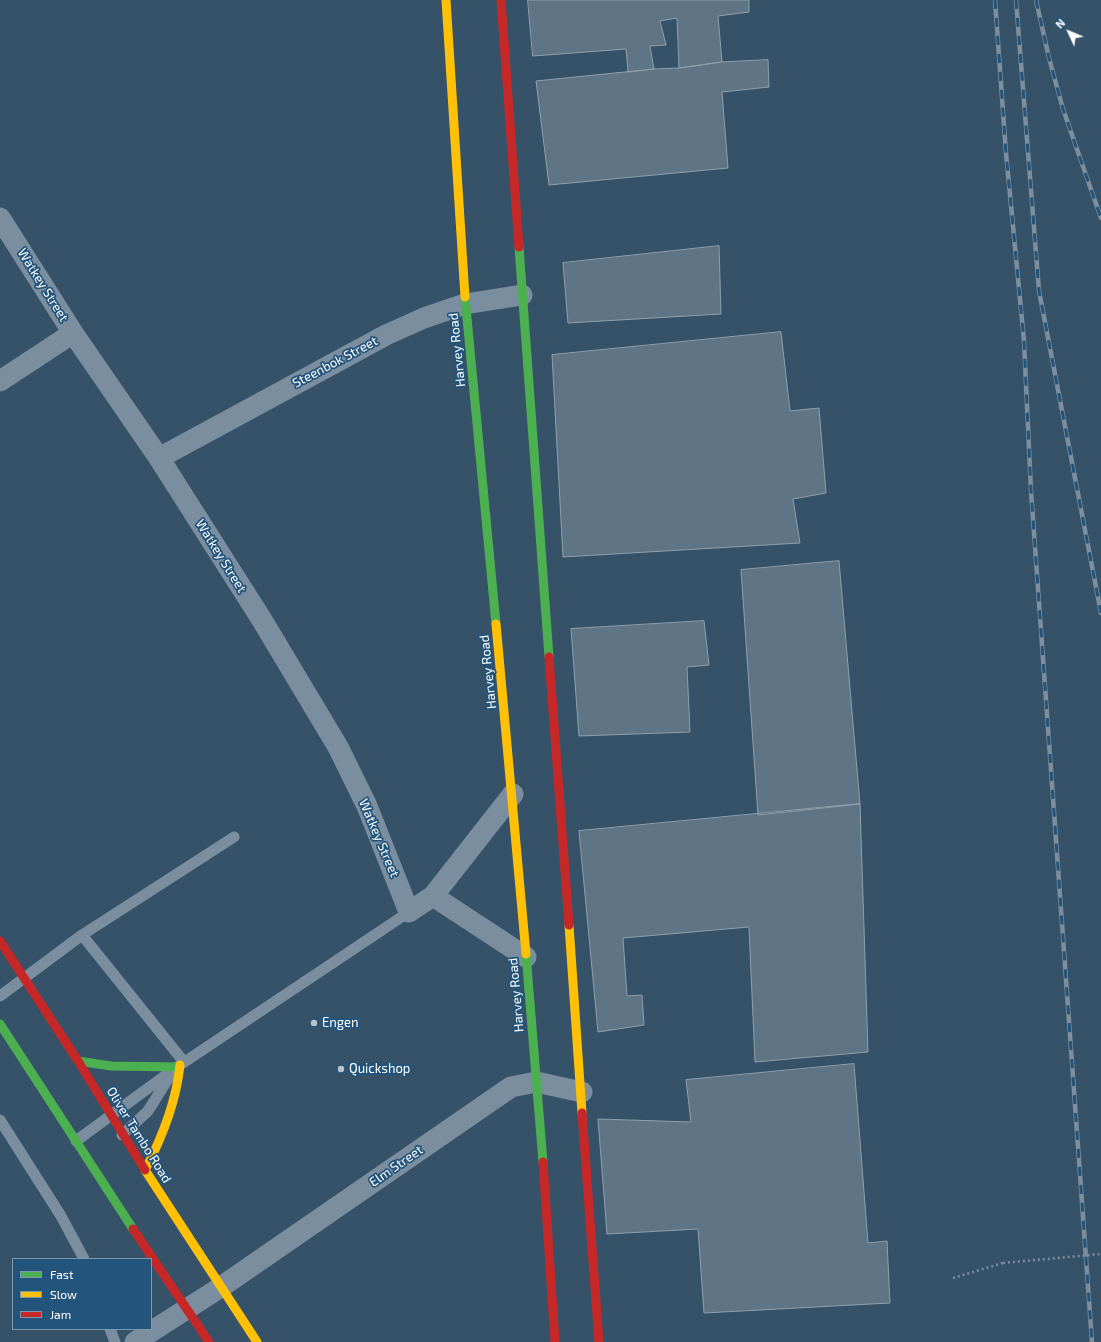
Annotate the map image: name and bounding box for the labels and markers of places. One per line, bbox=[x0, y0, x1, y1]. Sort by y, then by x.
place label: Engen bbox=[322, 1015, 359, 1031]
marker: Engen bbox=[309, 1018, 319, 1028]
place label: Quickshop bbox=[349, 1061, 410, 1077]
marker: Quickshop bbox=[336, 1064, 346, 1074]

